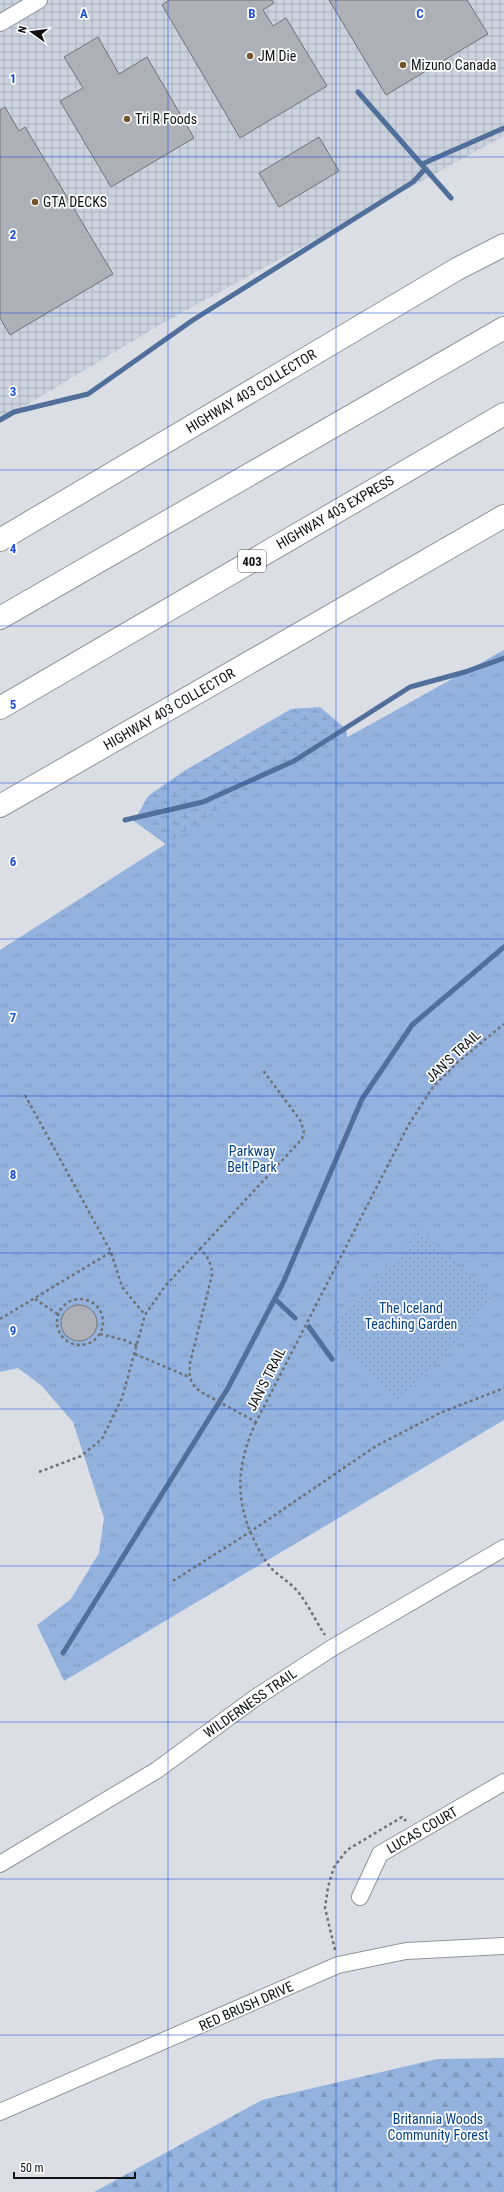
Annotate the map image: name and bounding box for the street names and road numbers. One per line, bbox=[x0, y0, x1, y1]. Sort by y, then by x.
street label: HIGHWAY 403 COLLECTOR bbox=[183, 346, 319, 436]
street label: HIGHWAY 403 EXPRESS bbox=[273, 472, 397, 552]
road number: 403 bbox=[238, 550, 266, 572]
street label: HIGHWAY 403 COLLECTOR bbox=[101, 665, 238, 753]
street label: JAN'S TRAIL bbox=[422, 1026, 484, 1085]
street label: JAN'S TRAIL bbox=[243, 1344, 289, 1413]
street label: WILDERNESS TRAIL bbox=[201, 1665, 300, 1741]
street label: LUCAS COURT bbox=[384, 1803, 460, 1857]
street label: RED BRUSH DRIVE bbox=[196, 1978, 296, 2034]

